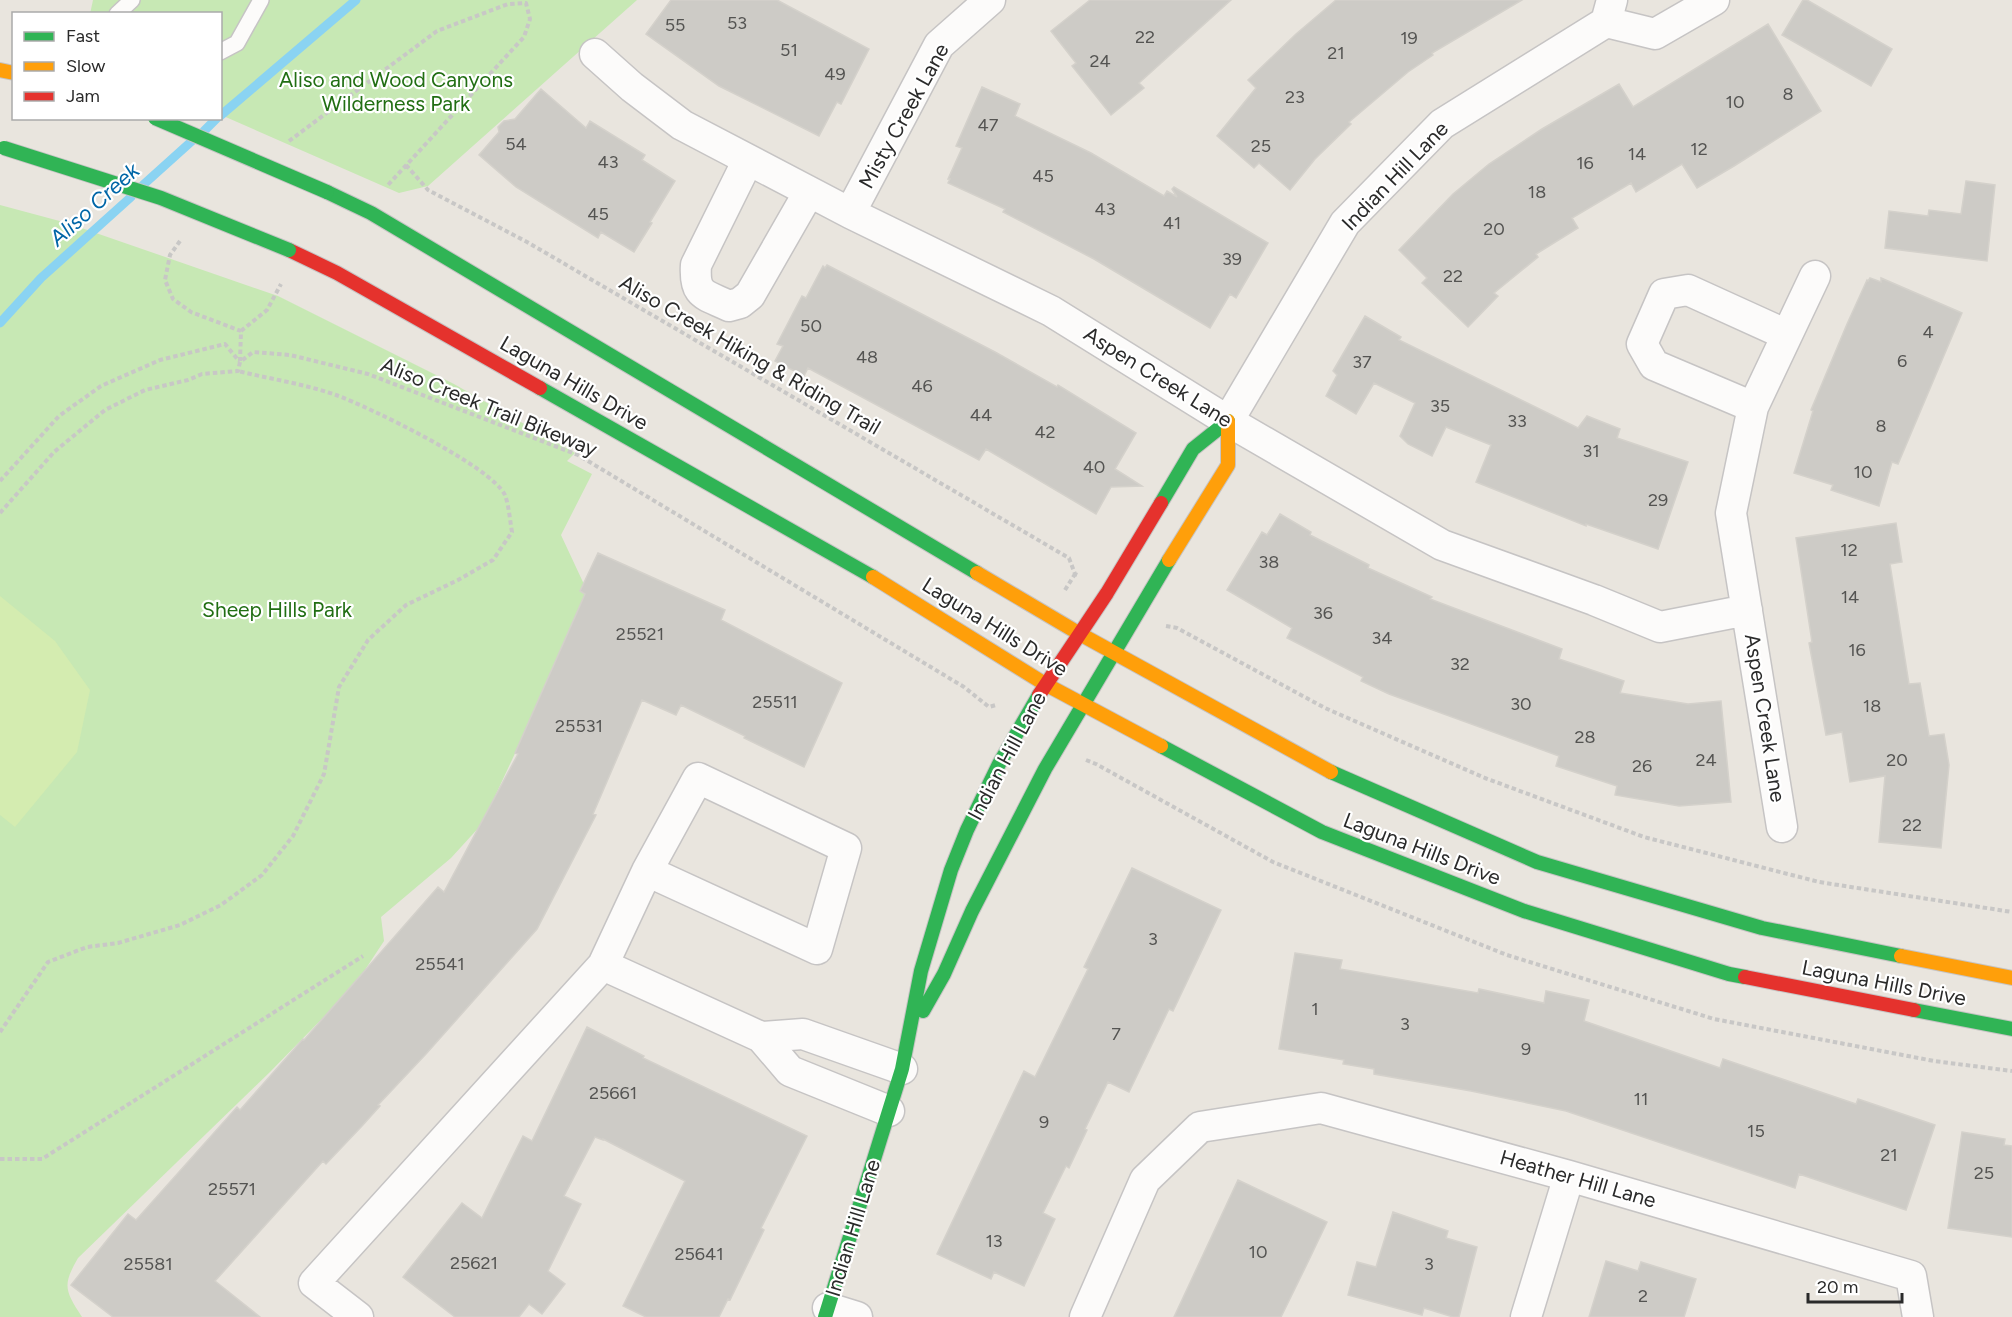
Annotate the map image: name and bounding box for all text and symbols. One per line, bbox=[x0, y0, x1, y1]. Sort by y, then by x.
legend bbox=[12, 12, 222, 120]
house number: 53 bbox=[727, 12, 747, 34]
house number: 55 bbox=[665, 14, 685, 36]
text: Fast bbox=[66, 25, 100, 47]
house number: 22 bbox=[1135, 26, 1155, 48]
house number: 19 bbox=[1400, 27, 1418, 49]
house number: 51 bbox=[780, 39, 798, 61]
street label: Misty Creek Lane bbox=[853, 39, 954, 193]
house number: 21 bbox=[1327, 42, 1345, 64]
house number: 24 bbox=[1089, 50, 1111, 72]
text: Slow bbox=[66, 55, 105, 77]
house number: 49 bbox=[824, 63, 846, 85]
park label: Aliso and Wood Canyons Wilderness Park bbox=[279, 67, 513, 116]
house number: 8 bbox=[1782, 83, 1794, 105]
text: Jam bbox=[66, 85, 100, 107]
house number: 23 bbox=[1285, 86, 1305, 108]
house number: 10 bbox=[1726, 91, 1744, 113]
house number: 47 bbox=[978, 114, 999, 136]
street label: Indian Hill Lane bbox=[1336, 116, 1453, 235]
house number: 54 bbox=[505, 133, 527, 155]
house number: 25 bbox=[1251, 135, 1271, 157]
house number: 12 bbox=[1690, 138, 1708, 160]
house number: 14 bbox=[1628, 143, 1646, 165]
house number: 43 bbox=[598, 151, 618, 173]
house number: 16 bbox=[1576, 152, 1594, 174]
water label: Aliso Creek bbox=[43, 156, 146, 252]
house number: 45 bbox=[1032, 165, 1054, 187]
house number: 18 bbox=[1528, 181, 1546, 203]
house number: 43 bbox=[1095, 198, 1115, 220]
house number: 45 bbox=[587, 203, 609, 225]
house number: 41 bbox=[1163, 212, 1181, 234]
house number: 20 bbox=[1483, 218, 1505, 240]
house number: 39 bbox=[1222, 248, 1242, 270]
house number: 22 bbox=[1443, 265, 1463, 287]
street label: Aliso Creek Hiking & Riding Trail bbox=[615, 269, 885, 440]
house number: 50 bbox=[800, 315, 822, 337]
street label: Aspen Creek Lane bbox=[1079, 321, 1237, 432]
house number: 4 bbox=[1922, 321, 1934, 343]
street label: Laguna Hills Drive bbox=[496, 330, 653, 435]
house number: 48 bbox=[856, 346, 878, 368]
house number: 6 bbox=[1897, 350, 1907, 372]
house number: 37 bbox=[1352, 351, 1372, 373]
street label: Aliso Creek Trail Bikeway bbox=[377, 352, 601, 461]
house number: 46 bbox=[911, 375, 933, 397]
house number: 35 bbox=[1430, 395, 1450, 417]
house number: 44 bbox=[970, 404, 992, 426]
house number: 33 bbox=[1507, 410, 1527, 432]
house number: 8 bbox=[1875, 415, 1887, 437]
house number: 42 bbox=[1034, 421, 1056, 443]
house number: 31 bbox=[1582, 440, 1600, 462]
house number: 40 bbox=[1083, 456, 1105, 478]
house number: 10 bbox=[1854, 461, 1872, 483]
house number: 29 bbox=[1648, 489, 1668, 511]
house number: 12 bbox=[1840, 539, 1858, 561]
house number: 38 bbox=[1259, 551, 1279, 573]
street label: Laguna Hills Drive bbox=[918, 572, 1073, 681]
house number: 14 bbox=[1841, 586, 1859, 608]
park label: Sheep Hills Park bbox=[202, 597, 353, 622]
house number: 36 bbox=[1313, 602, 1333, 624]
house number: 25521 bbox=[616, 623, 664, 645]
house number: 34 bbox=[1372, 627, 1392, 649]
street label: Aspen Creek Lane bbox=[1740, 632, 1791, 804]
house number: 16 bbox=[1848, 639, 1866, 661]
house number: 32 bbox=[1450, 653, 1470, 675]
street label: Indian Hill Lane bbox=[962, 687, 1051, 824]
house number: 25511 bbox=[752, 691, 798, 713]
house number: 30 bbox=[1510, 693, 1532, 715]
house number: 18 bbox=[1863, 695, 1881, 717]
house number: 25531 bbox=[555, 715, 603, 737]
house number: 28 bbox=[1574, 726, 1596, 748]
house number: 24 bbox=[1695, 749, 1717, 771]
house number: 20 bbox=[1886, 749, 1908, 771]
house number: 26 bbox=[1632, 755, 1652, 777]
street label: Laguna Hills Drive bbox=[1340, 807, 1504, 890]
house number: 22 bbox=[1902, 814, 1922, 836]
house number: 3 bbox=[1148, 928, 1158, 950]
house number: 25541 bbox=[415, 953, 465, 975]
street label: Laguna Hills Drive bbox=[1800, 954, 1968, 1011]
house number: 1 bbox=[1311, 998, 1319, 1020]
house number: 3 bbox=[1400, 1013, 1410, 1035]
house number: 7 bbox=[1111, 1023, 1121, 1045]
house number: 9 bbox=[1521, 1038, 1531, 1060]
house number: 25661 bbox=[589, 1082, 637, 1104]
house number: 11 bbox=[1634, 1088, 1648, 1110]
house number: 9 bbox=[1039, 1111, 1049, 1133]
house number: 15 bbox=[1747, 1120, 1765, 1142]
street label: Heather Hill Lane bbox=[1497, 1144, 1659, 1213]
house number: 21 bbox=[1880, 1144, 1898, 1166]
street label: Indian Hill Lane bbox=[820, 1156, 885, 1299]
house number: 25 bbox=[1974, 1162, 1994, 1184]
house number: 25571 bbox=[208, 1178, 256, 1200]
house number: 13 bbox=[985, 1230, 1003, 1252]
house number: 10 bbox=[1249, 1241, 1267, 1263]
house number: 25641 bbox=[674, 1243, 724, 1265]
house number: 25621 bbox=[450, 1252, 498, 1274]
house number: 25581 bbox=[123, 1253, 173, 1275]
house number: 3 bbox=[1424, 1253, 1434, 1275]
scale bar bbox=[1808, 1266, 1902, 1304]
text: 20 m bbox=[1817, 1276, 1858, 1298]
house number: 2 bbox=[1638, 1285, 1648, 1307]

